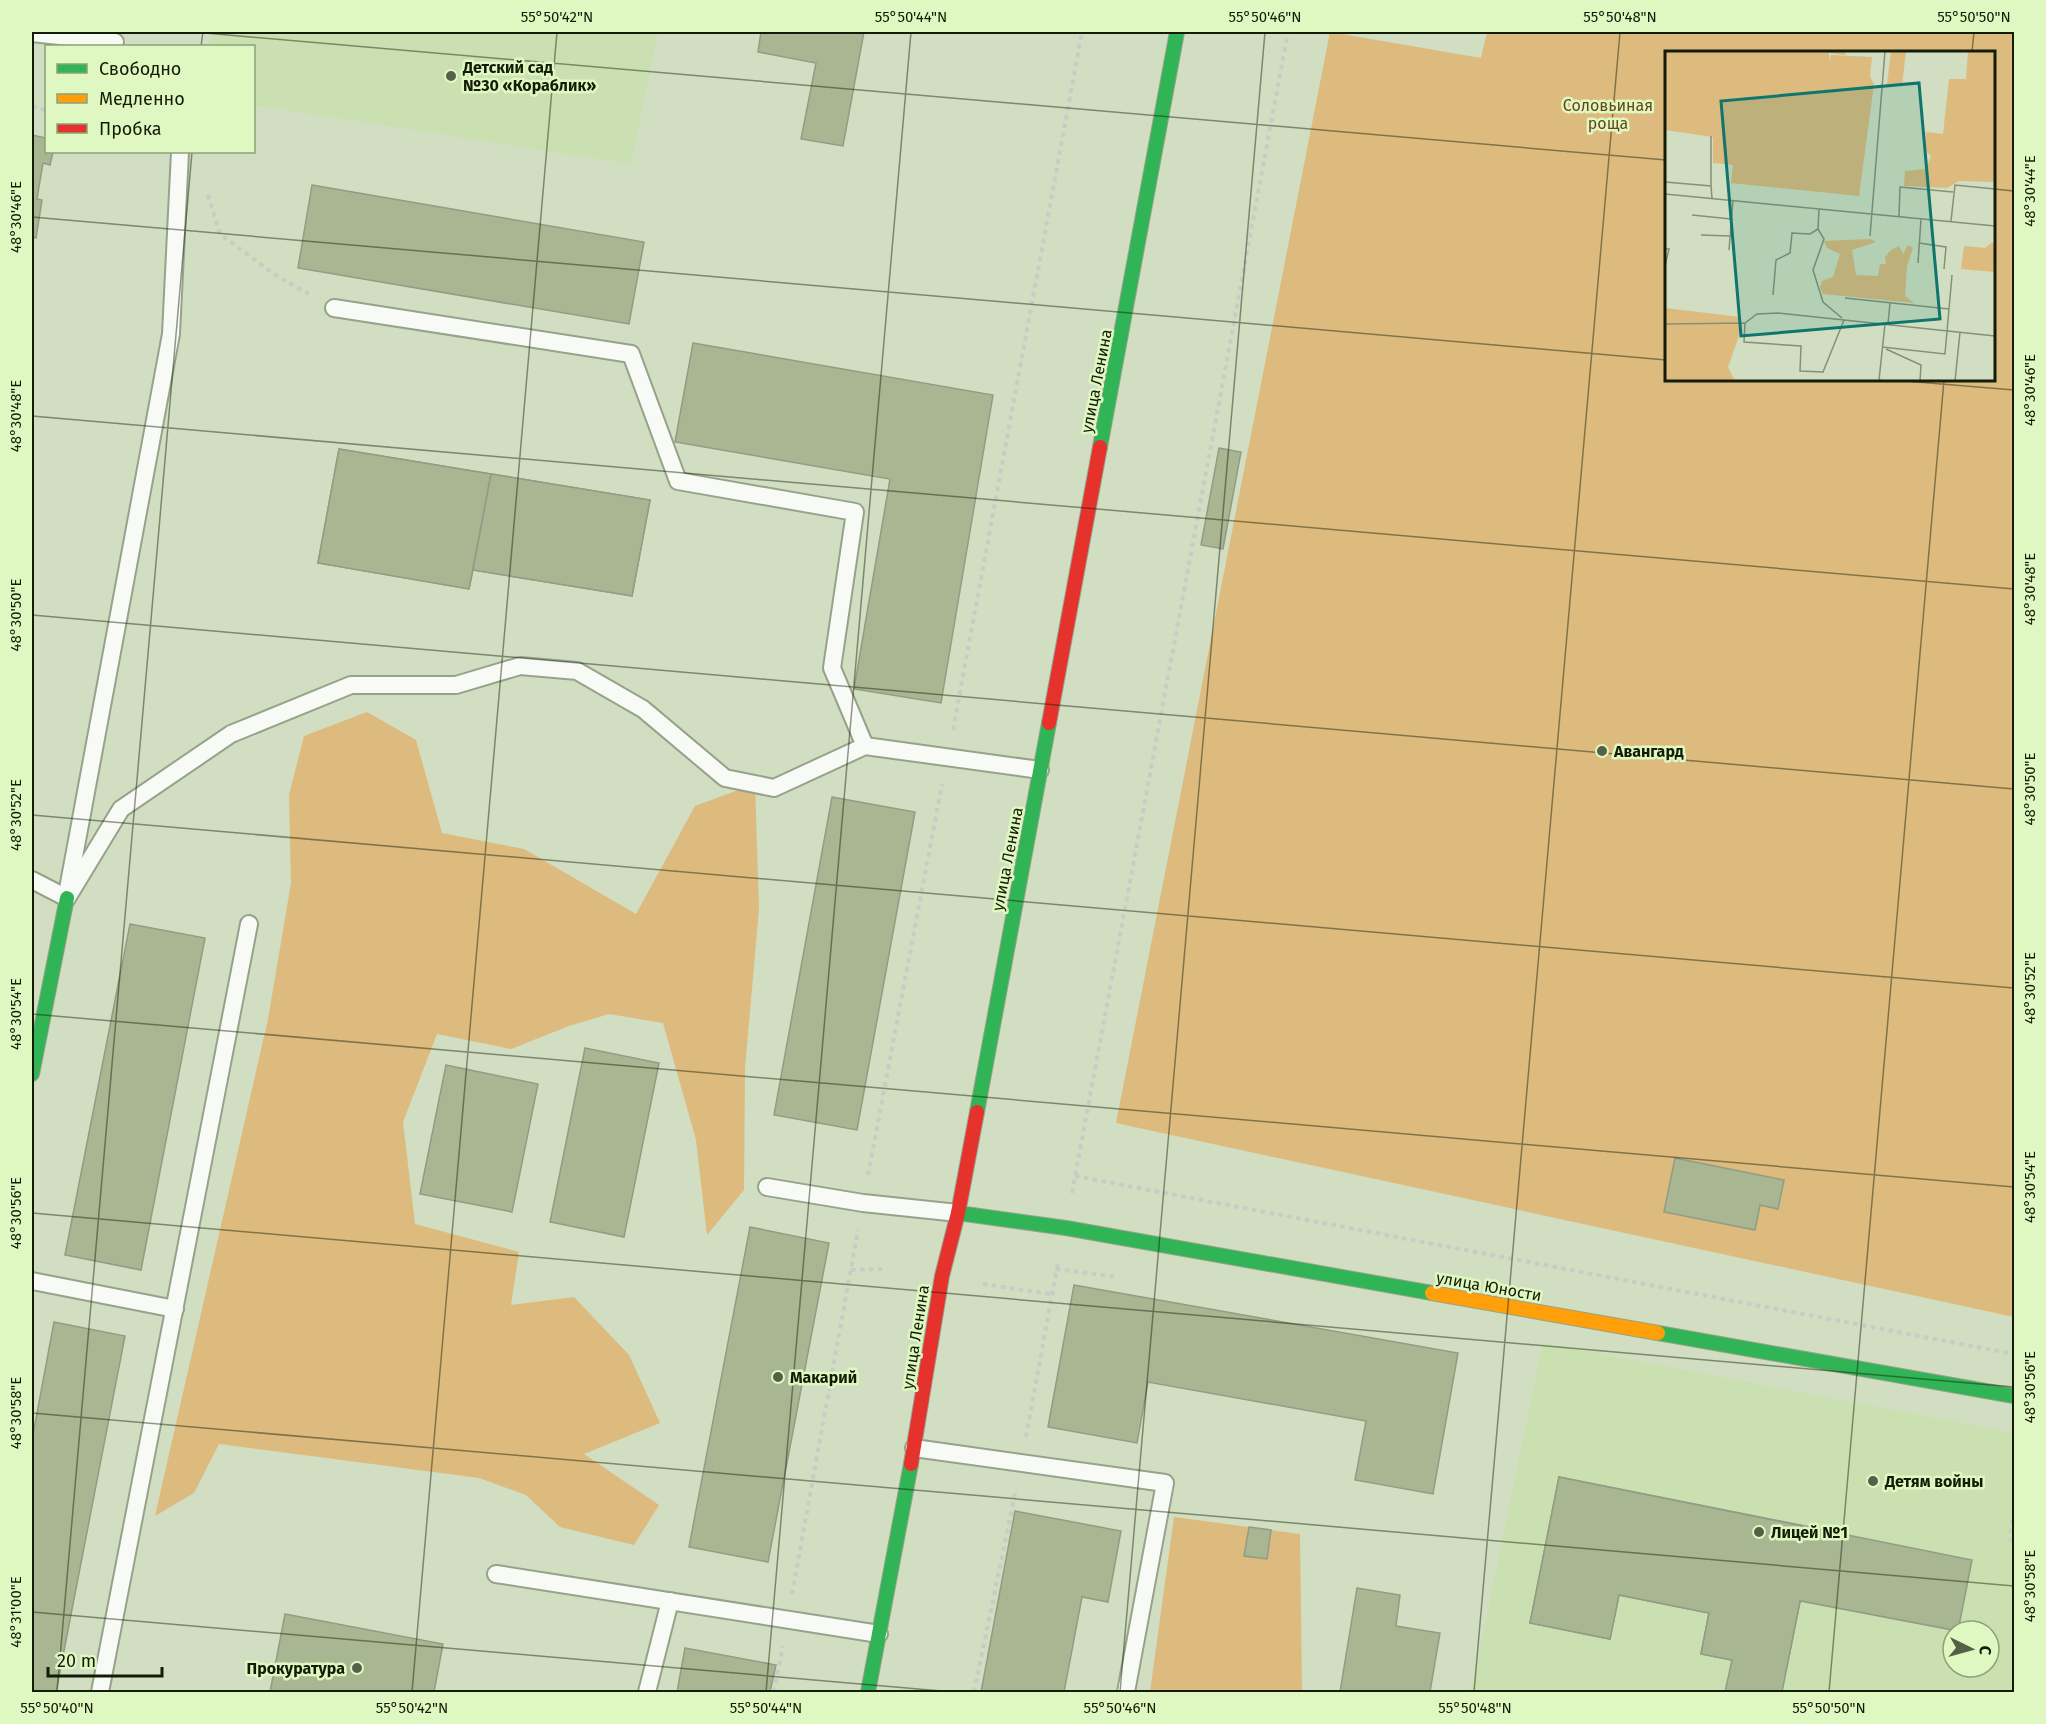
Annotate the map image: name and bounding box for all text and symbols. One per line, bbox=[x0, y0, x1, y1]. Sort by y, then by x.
text: 55°50'42"N bbox=[521, 8, 593, 26]
text: 55°50'44"N bbox=[875, 8, 947, 26]
text: 55°50'46"N bbox=[1229, 8, 1301, 26]
text: 55°50'48"N bbox=[1583, 8, 1657, 26]
text: 55°50'50"N bbox=[1937, 8, 2011, 26]
legend bbox=[45, 45, 255, 153]
inset map bbox=[1665, 51, 1995, 381]
text: Свободно bbox=[99, 58, 181, 80]
place label: Детский сад №30 «Кораблик» bbox=[462, 58, 596, 95]
marker: Детский сад №30 «Кораблик» bbox=[444, 69, 458, 83]
text: Медленно bbox=[99, 88, 185, 110]
park label: Соловьиная роща bbox=[1563, 96, 1653, 133]
text: Пробка bbox=[99, 118, 162, 140]
text: 48°30'44"E bbox=[2021, 155, 2039, 227]
text: 48°30'46"E bbox=[7, 181, 25, 253]
street label: улица Ленина bbox=[1077, 328, 1116, 435]
text: 48°30'46"E bbox=[2021, 354, 2039, 426]
text: 48°30'48"E bbox=[7, 380, 25, 452]
text: 48°30'48"E bbox=[2021, 553, 2039, 625]
text: 48°30'50"E bbox=[7, 579, 25, 651]
place label: Авангард bbox=[1613, 742, 1684, 761]
marker: Авангард bbox=[1595, 744, 1609, 758]
text: 48°30'50"E bbox=[2021, 753, 2039, 825]
text: 48°30'52"E bbox=[7, 779, 25, 851]
street label: улица Ленина bbox=[988, 806, 1027, 913]
text: 48°30'52"E bbox=[2021, 952, 2039, 1024]
text: 48°30'54"E bbox=[7, 978, 25, 1050]
text: 48°30'54"E bbox=[2021, 1151, 2039, 1223]
text: 48°30'56"E bbox=[7, 1177, 25, 1249]
street label: улица Юности bbox=[1435, 1268, 1543, 1305]
street label: улица Ленина bbox=[898, 1284, 933, 1391]
text: 48°30'56"E bbox=[2021, 1351, 2039, 1423]
place label: Макарий bbox=[790, 1368, 857, 1387]
marker: Макарий bbox=[771, 1370, 785, 1384]
text: 48°30'58"E bbox=[7, 1377, 25, 1449]
place label: Детям войны bbox=[1884, 1472, 1983, 1491]
marker: Детям войны bbox=[1866, 1474, 1880, 1488]
place label: Лицей №1 bbox=[1771, 1523, 1848, 1542]
marker: Лицей №1 bbox=[1752, 1525, 1766, 1539]
text: 48°30'58"E bbox=[2021, 1550, 2039, 1622]
text: 48°31'00"E bbox=[7, 1576, 25, 1648]
north arrow bbox=[1941, 1619, 2001, 1679]
scale bar bbox=[48, 1640, 162, 1678]
text: С bbox=[1976, 1645, 1995, 1656]
text: 20 m bbox=[57, 1650, 96, 1672]
place label: Прокуратура bbox=[247, 1659, 345, 1678]
marker: Прокуратура bbox=[350, 1661, 364, 1675]
text: 55°50'40"N bbox=[20, 1699, 94, 1717]
text: 55°50'42"N bbox=[376, 1699, 448, 1717]
text: 55°50'44"N bbox=[730, 1699, 802, 1717]
text: 55°50'46"N bbox=[1084, 1699, 1156, 1717]
text: 55°50'48"N bbox=[1438, 1699, 1512, 1717]
text: 55°50'50"N bbox=[1792, 1699, 1866, 1717]

